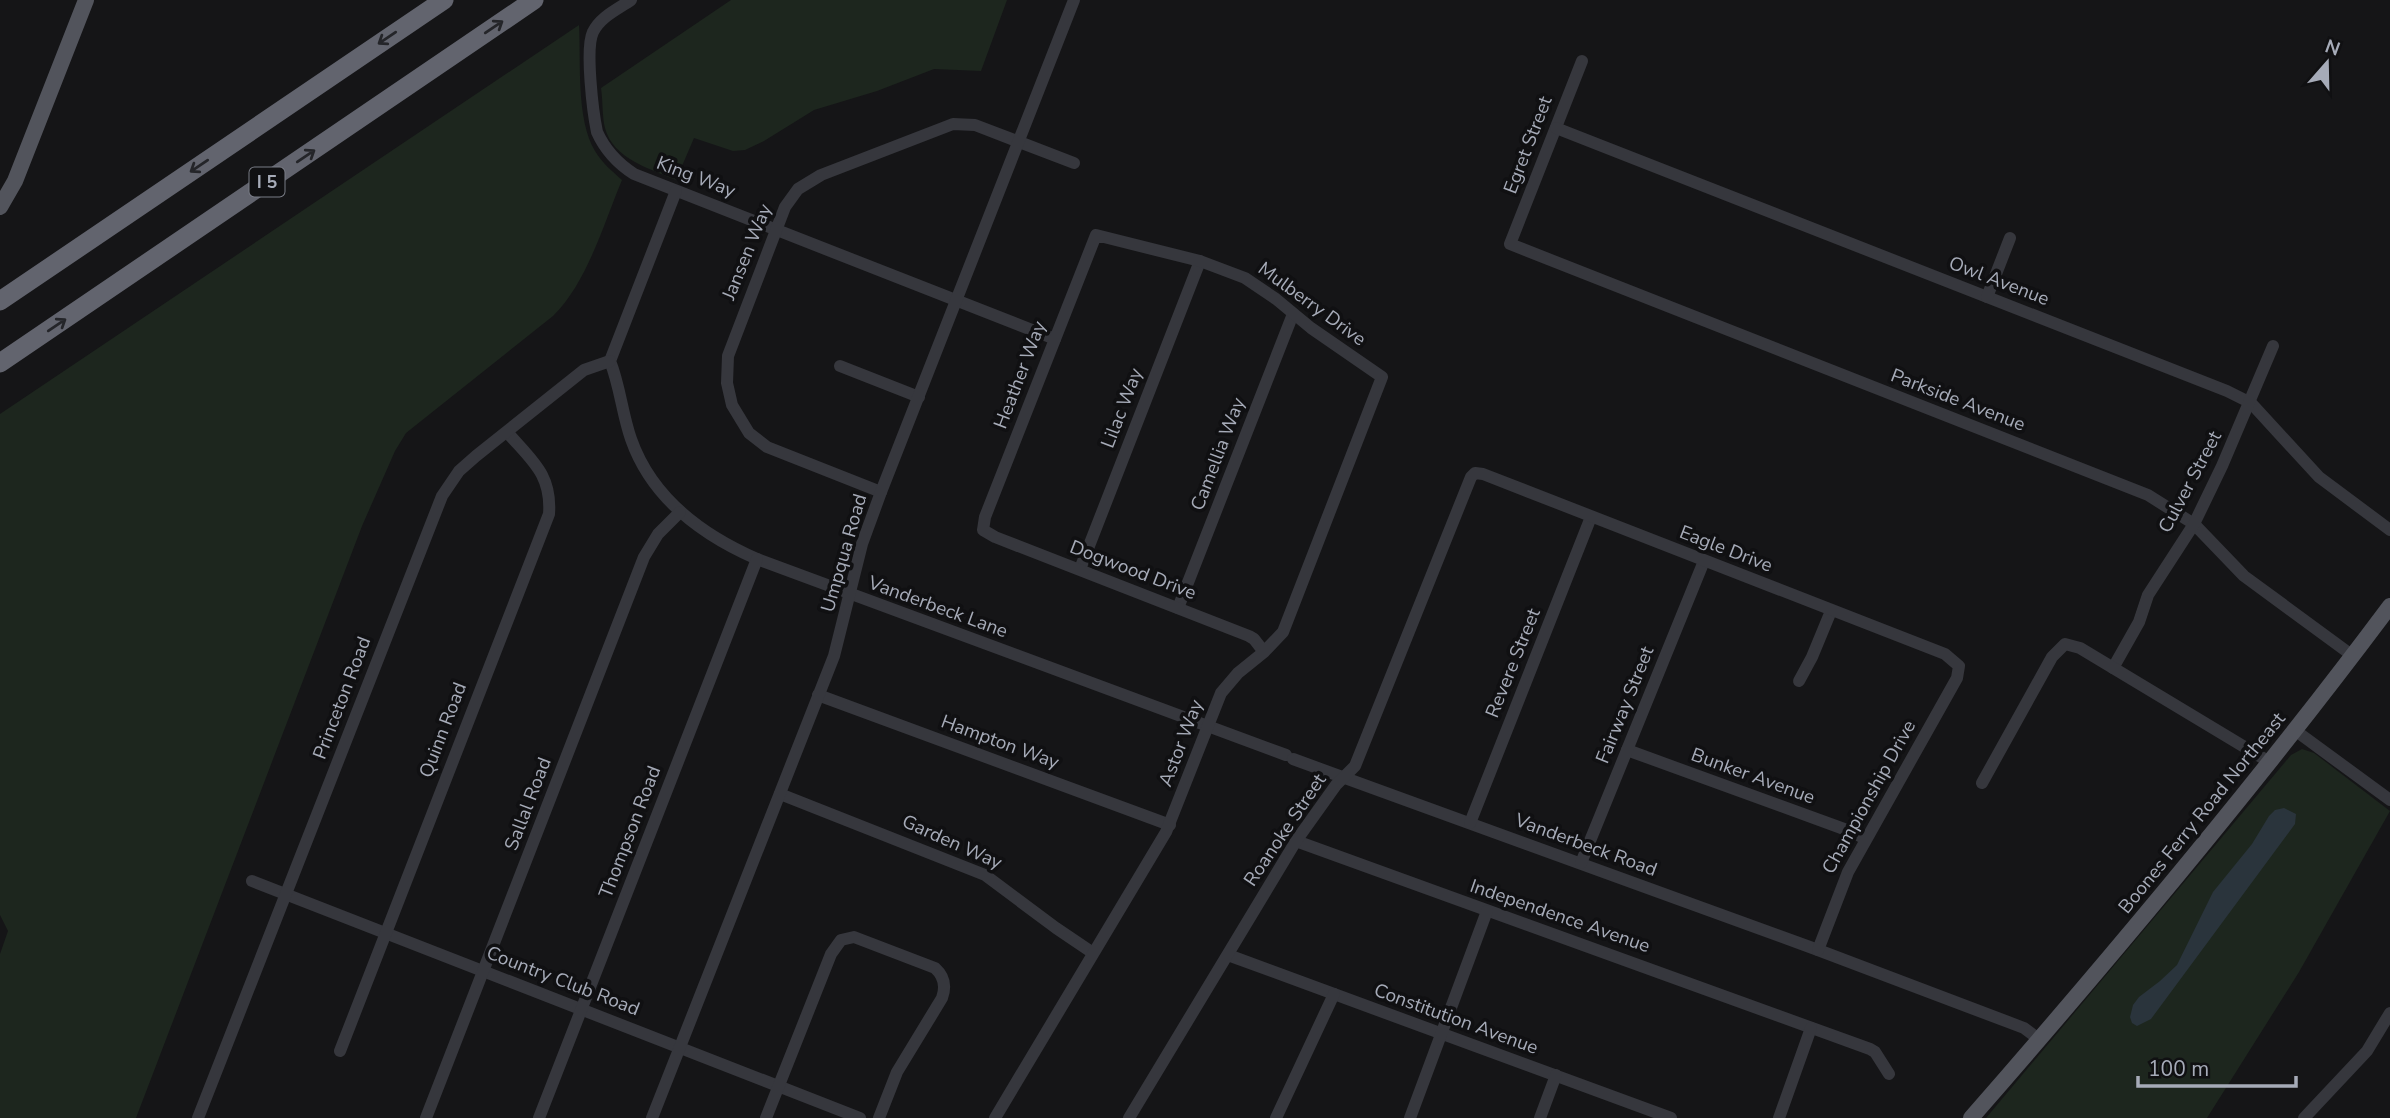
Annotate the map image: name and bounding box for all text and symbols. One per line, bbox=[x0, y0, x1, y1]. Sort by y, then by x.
one-way arrow bbox=[483, 20, 503, 34]
north arrow bbox=[2292, 28, 2362, 98]
one-way arrow bbox=[378, 31, 397, 45]
text: N bbox=[2321, 33, 2344, 63]
street label: Egret Street bbox=[1498, 92, 1559, 197]
one-way arrow bbox=[295, 148, 315, 162]
street label: King Way bbox=[653, 150, 739, 204]
one-way arrow bbox=[190, 159, 209, 173]
road number: I 5 bbox=[250, 168, 284, 196]
street label: Jansen Way bbox=[716, 200, 778, 305]
street label: Owl Avenue bbox=[1945, 250, 2053, 312]
street label: Mulberry Drive bbox=[1253, 256, 1371, 352]
street label: Heather Way bbox=[988, 317, 1053, 433]
one-way arrow bbox=[46, 318, 66, 332]
street label: Parkside Avenue bbox=[1887, 362, 2029, 438]
street label: Lilac Way bbox=[1095, 364, 1149, 452]
street label: Camellia Way bbox=[1185, 394, 1252, 514]
street label: Culver Street bbox=[2152, 426, 2228, 538]
street label: Umpqua Road bbox=[815, 491, 873, 615]
street label: Eagle Drive bbox=[1676, 519, 1776, 579]
street label: Dogwood Drive bbox=[1066, 534, 1200, 606]
street label: Vanderbeck Lane bbox=[864, 569, 1011, 644]
street label: Revere Street bbox=[1479, 604, 1547, 722]
street label: Princeton Road bbox=[307, 633, 377, 763]
street label: Fairway Street bbox=[1590, 642, 1660, 767]
street label: Quinn Road bbox=[413, 679, 473, 781]
street label: Astor Way bbox=[1153, 696, 1210, 790]
street label: Boones Ferry Road Northeast bbox=[2113, 707, 2292, 919]
street label: Hampton Way bbox=[937, 709, 1063, 776]
street label: Championship Drive bbox=[1816, 715, 1922, 879]
street label: Bunker Avenue bbox=[1687, 742, 1819, 810]
street label: Sallal Road bbox=[498, 754, 558, 854]
street label: Thompson Road bbox=[593, 762, 667, 902]
street label: Roanoke Street bbox=[1238, 768, 1332, 891]
street label: Vanderbeck Road bbox=[1510, 807, 1661, 883]
street label: Garden Way bbox=[898, 808, 1006, 876]
street label: Independence Avenue bbox=[1466, 873, 1654, 959]
street label: Country Club Road bbox=[483, 940, 643, 1022]
street label: Constitution Avenue bbox=[1370, 977, 1542, 1061]
scale bar bbox=[2138, 1044, 2296, 1088]
text: 100 m bbox=[2148, 1055, 2209, 1083]

